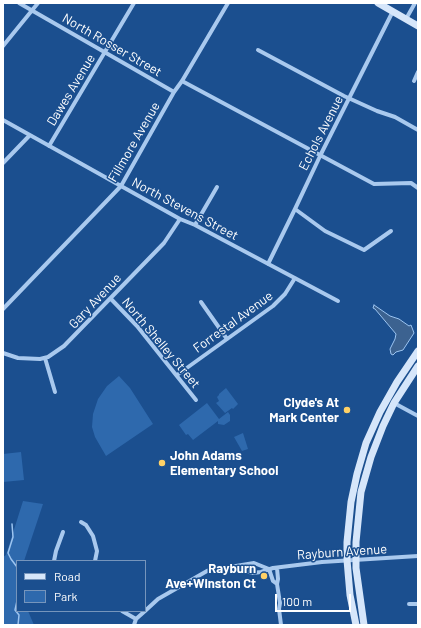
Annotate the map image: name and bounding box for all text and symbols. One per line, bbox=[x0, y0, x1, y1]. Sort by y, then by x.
street label: North Rosser Street bbox=[60, 10, 164, 80]
street label: Dawes Avenue bbox=[44, 51, 98, 129]
street label: Echols Avenue bbox=[295, 93, 347, 173]
street label: Fillmore Avenue bbox=[105, 99, 163, 185]
street label: North Stevens Street bbox=[129, 174, 241, 244]
street label: Gary Avenue bbox=[66, 270, 124, 332]
street label: Forrestal Avenue bbox=[190, 288, 276, 356]
street label: North Shelley Street bbox=[119, 295, 203, 391]
place label: Clyde's At Mark Center bbox=[269, 395, 339, 426]
marker: Clyde's At Mark Center bbox=[342, 405, 352, 415]
place label: John Adams Elementary School bbox=[170, 448, 278, 479]
marker: John Adams Elementary School bbox=[157, 458, 167, 468]
street label: Rayburn Avenue bbox=[296, 541, 388, 563]
legend bbox=[16, 560, 146, 612]
place label: Rayburn Ave+Winston Ct bbox=[165, 561, 256, 592]
text: Road bbox=[54, 569, 81, 583]
marker: Rayburn Ave+Winston Ct bbox=[259, 571, 269, 581]
scale bar bbox=[277, 586, 353, 612]
text: Park bbox=[54, 589, 78, 603]
text: 100 m bbox=[282, 594, 312, 608]

